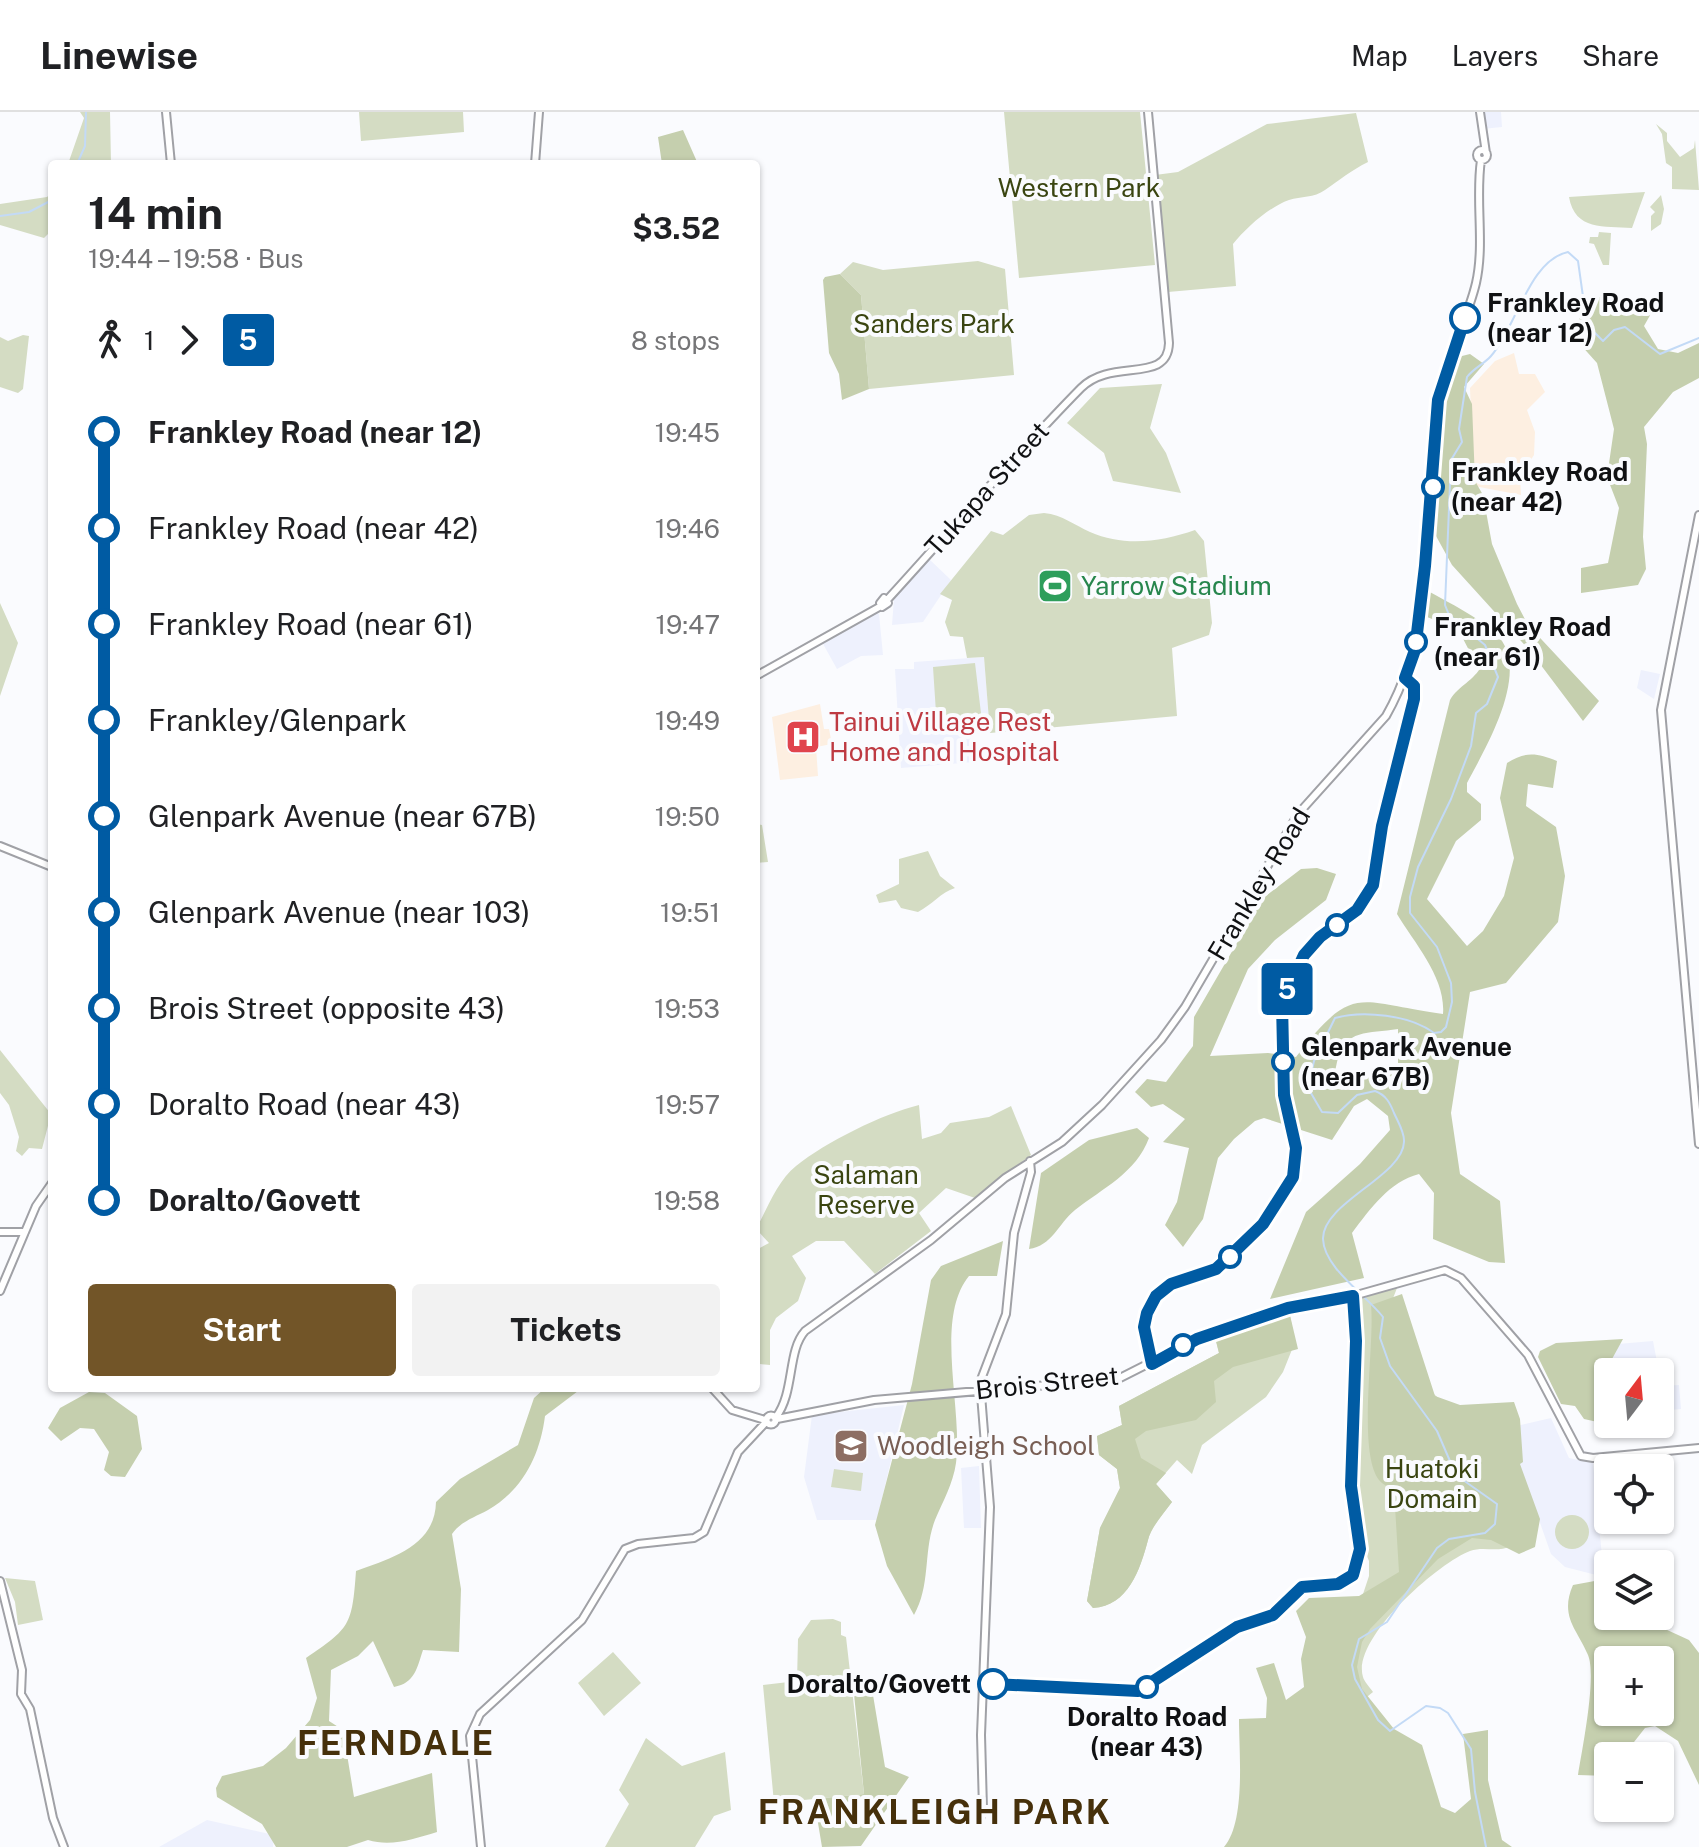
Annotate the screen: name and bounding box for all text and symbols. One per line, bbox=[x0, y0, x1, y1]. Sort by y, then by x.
text: Linewise bbox=[40, 33, 198, 78]
text: Map bbox=[1351, 39, 1408, 72]
text: Layers bbox=[1452, 39, 1538, 72]
text: Share bbox=[1582, 39, 1659, 72]
park label: Western Park bbox=[998, 172, 1160, 203]
text: 14 min bbox=[88, 187, 223, 239]
text: $3.52 bbox=[632, 210, 720, 246]
text: 19:44 – 19:58 · Bus bbox=[88, 243, 303, 274]
place label: Frankley Road (near 12) bbox=[1487, 287, 1664, 348]
marker: Frankley Road (near 12) bbox=[1450, 303, 1480, 333]
park label: Sanders Park bbox=[853, 308, 1015, 339]
icon: walk bbox=[88, 318, 132, 362]
icon: forward bbox=[167, 318, 211, 362]
text: 5 bbox=[239, 323, 258, 356]
text: 1 bbox=[144, 325, 155, 356]
text: 8 stops bbox=[631, 325, 720, 356]
text: Frankley Road (near 12) bbox=[148, 414, 482, 450]
street label: Tukapa Street bbox=[918, 415, 1055, 562]
text: 19:45 bbox=[655, 417, 720, 448]
place label: Frankley Road (near 42) bbox=[1451, 456, 1628, 517]
marker: Frankley Road (near 42) bbox=[1422, 476, 1444, 498]
text: Frankley Road (near 42) bbox=[148, 510, 479, 546]
text: 19:46 bbox=[655, 513, 720, 544]
sports icon: Yarrow Stadium bbox=[1036, 567, 1074, 605]
place label: Yarrow Stadium bbox=[1081, 570, 1272, 601]
text: Frankley Road (near 61) bbox=[148, 606, 473, 642]
text: 19:47 bbox=[656, 609, 720, 640]
place label: Frankley Road (near 61) bbox=[1434, 611, 1611, 672]
marker: Frankley Road (near 61) bbox=[1405, 631, 1427, 653]
text: Frankley/Glenpark bbox=[148, 702, 407, 738]
text: 19:49 bbox=[655, 705, 720, 736]
place label: Tainui Village Rest Home and Hospital bbox=[829, 706, 1060, 767]
hospital icon: Tainui Village Rest Home and Hospital bbox=[784, 718, 822, 756]
text: Glenpark Avenue (near 67B) bbox=[148, 798, 537, 834]
text: 19:50 bbox=[655, 801, 720, 832]
street label: Frankley Road bbox=[1201, 802, 1316, 966]
text: Glenpark Avenue (near 103) bbox=[148, 894, 530, 930]
text: 19:51 bbox=[660, 897, 720, 928]
unlabelled marker bbox=[1326, 914, 1348, 936]
line badge: 5 bbox=[1261, 963, 1313, 1015]
text: 5 bbox=[1278, 972, 1296, 1005]
text: Brois Street (opposite 43) bbox=[148, 990, 505, 1026]
text: 19:53 bbox=[654, 993, 720, 1024]
place label: Glenpark Avenue (near 67B) bbox=[1301, 1031, 1512, 1092]
marker: Glenpark Avenue (near 67B) bbox=[1272, 1051, 1294, 1073]
text: Doralto Road (near 43) bbox=[148, 1086, 461, 1122]
text: 19:57 bbox=[655, 1089, 720, 1120]
park label: Salaman Reserve bbox=[813, 1159, 919, 1220]
text: Doralto/Govett bbox=[148, 1182, 361, 1218]
text: 19:58 bbox=[654, 1185, 720, 1216]
unlabelled marker bbox=[1219, 1246, 1241, 1268]
button: Start bbox=[88, 1284, 396, 1376]
button: Tickets bbox=[412, 1284, 720, 1376]
unlabelled marker bbox=[1172, 1334, 1194, 1356]
north arrow bbox=[1594, 1358, 1674, 1438]
map controls bbox=[1594, 1358, 1674, 1822]
street label: Brois Street bbox=[974, 1360, 1120, 1405]
school or university icon: Woodleigh School bbox=[832, 1427, 870, 1465]
place label: Woodleigh School bbox=[877, 1430, 1095, 1461]
park label: Huatoki Domain bbox=[1385, 1453, 1479, 1514]
button: locate bbox=[1594, 1454, 1674, 1534]
button: layers bbox=[1594, 1550, 1674, 1630]
button: + bbox=[1594, 1646, 1674, 1726]
place label: Doralto/Govett bbox=[787, 1668, 971, 1699]
marker: Doralto/Govett bbox=[978, 1669, 1008, 1699]
marker: Doralto Road (near 43) bbox=[1136, 1676, 1158, 1698]
place label: Doralto Road (near 43) bbox=[1067, 1701, 1227, 1762]
district label: FERNDALE bbox=[297, 1723, 495, 1763]
button: − bbox=[1594, 1742, 1674, 1822]
district label: FRANKLEIGH PARK bbox=[758, 1792, 1112, 1832]

